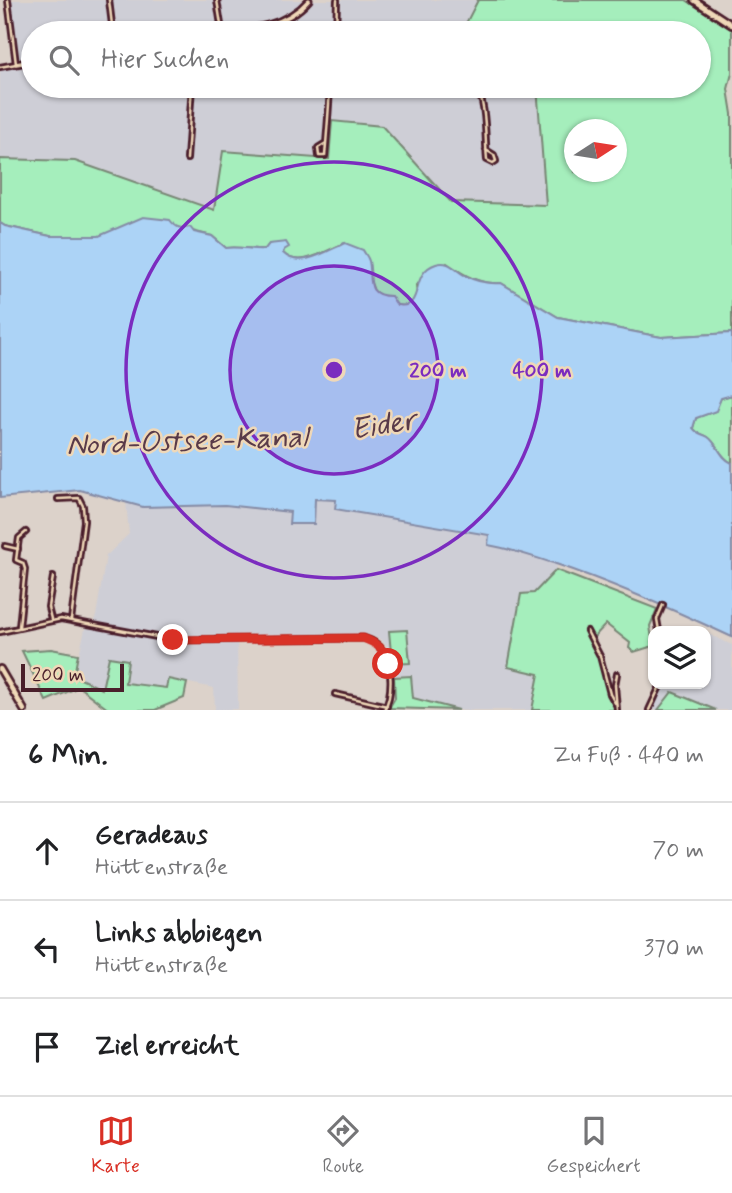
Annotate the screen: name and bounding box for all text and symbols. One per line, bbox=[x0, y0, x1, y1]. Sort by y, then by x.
search box bbox=[21, 21, 711, 98]
icon: search bbox=[45, 41, 83, 79]
text: Hier suchen bbox=[101, 43, 229, 77]
north arrow bbox=[564, 119, 627, 182]
text: 200 m bbox=[409, 357, 467, 385]
text: 400 m bbox=[512, 357, 572, 385]
centre of rings bbox=[322, 358, 346, 382]
water label: Eider bbox=[348, 401, 422, 450]
water label: Nord-Ostsee-Kanal bbox=[66, 418, 312, 465]
route end bbox=[157, 624, 188, 655]
map controls bbox=[648, 626, 711, 689]
button: layers bbox=[648, 626, 711, 689]
route start bbox=[372, 648, 403, 679]
scale bar bbox=[21, 661, 124, 693]
text: 200 m bbox=[32, 663, 84, 688]
text: 6 Min. bbox=[28, 736, 108, 775]
text: Zu Fuß · 440 m bbox=[553, 741, 704, 771]
text: Geradeaus bbox=[95, 819, 208, 853]
icon: ahead bbox=[28, 832, 66, 870]
text: 70 m bbox=[652, 836, 704, 866]
text: Hüttenstraße bbox=[95, 853, 228, 883]
text: Links abbiegen bbox=[95, 917, 263, 951]
icon: left bbox=[28, 930, 66, 968]
text: 370 m bbox=[644, 934, 704, 964]
text: Hüttenstraße bbox=[95, 951, 228, 981]
icon: arrive bbox=[28, 1028, 66, 1066]
text: Ziel erreicht bbox=[95, 1030, 239, 1064]
tab: Karte bbox=[91, 1112, 140, 1179]
tab: Route bbox=[323, 1112, 364, 1179]
tab: Gespeichert bbox=[547, 1112, 641, 1179]

